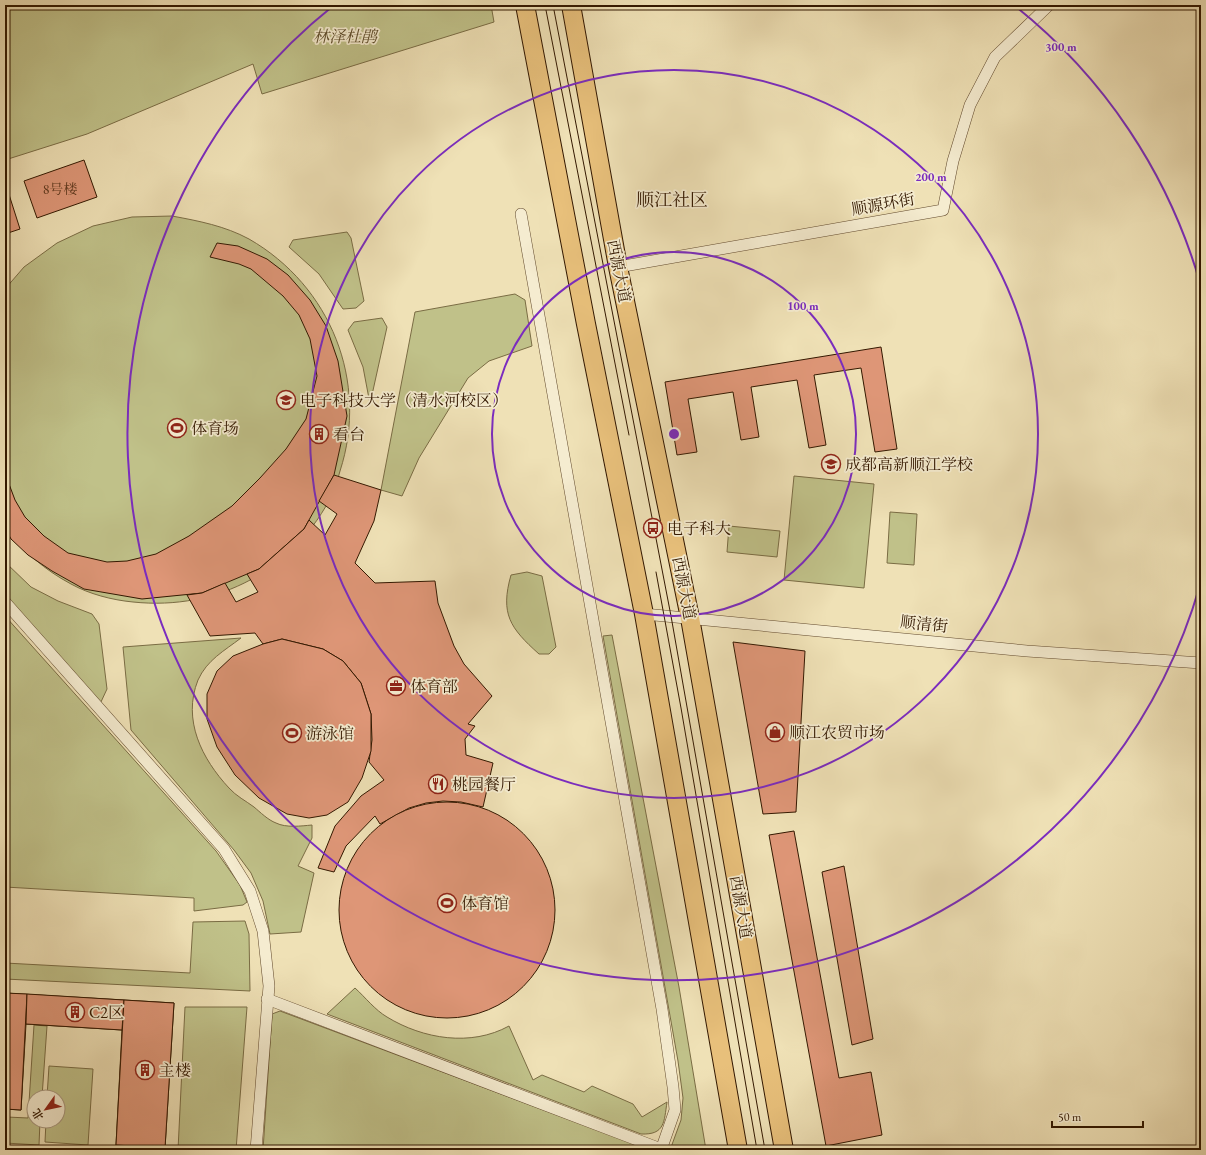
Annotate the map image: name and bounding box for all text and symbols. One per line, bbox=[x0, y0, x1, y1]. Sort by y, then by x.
park label: 林泽杜鹃 bbox=[313, 26, 379, 47]
text: 300 m bbox=[1045, 39, 1077, 55]
text: 200 m bbox=[915, 169, 947, 185]
house number: 8号楼 bbox=[43, 180, 77, 198]
district label: 顺江社区 bbox=[636, 188, 708, 211]
street label: 顺源环街 bbox=[850, 188, 916, 220]
street label: 西源大道 bbox=[603, 238, 635, 304]
text: 100 m bbox=[787, 298, 819, 314]
school or university icon: 电子科技大学（清水河校区） bbox=[275, 389, 297, 411]
place label: 电子科技大学（清水河校区） bbox=[300, 390, 508, 411]
sports icon: 体育场 bbox=[166, 417, 188, 439]
place label: 体育场 bbox=[191, 418, 239, 439]
building icon: 看台 bbox=[308, 423, 330, 445]
place label: 看台 bbox=[333, 424, 365, 445]
centre of rings bbox=[667, 427, 681, 441]
school or university icon: 成都高新顺江学校 bbox=[820, 453, 842, 475]
place label: 成都高新顺江学校 bbox=[845, 454, 973, 475]
bus stop icon: 电子科大 bbox=[642, 517, 664, 539]
place label: 电子科大 bbox=[667, 518, 731, 539]
street label: 西源大道 bbox=[668, 555, 700, 621]
street label: 顺清街 bbox=[899, 611, 949, 637]
office icon: 体育部 bbox=[385, 675, 407, 697]
place label: 体育部 bbox=[410, 676, 458, 697]
shop icon: 顺江农贸市场 bbox=[764, 721, 786, 743]
sports icon: 游泳馆 bbox=[281, 722, 303, 744]
place label: 顺江农贸市场 bbox=[789, 722, 885, 743]
place label: 游泳馆 bbox=[306, 723, 354, 744]
restaurant icon: 桃园餐厅 bbox=[427, 773, 449, 795]
place label: 桃园餐厅 bbox=[452, 774, 516, 795]
street label: 西源大道 bbox=[725, 874, 757, 940]
sports icon: 体育馆 bbox=[436, 892, 458, 914]
place label: 体育馆 bbox=[461, 893, 509, 914]
building icon: C2区 bbox=[64, 1001, 86, 1023]
place label: C2区 bbox=[89, 1002, 124, 1023]
building icon: 主楼 bbox=[134, 1059, 156, 1081]
place label: 主楼 bbox=[159, 1060, 191, 1081]
north arrow bbox=[26, 1089, 66, 1129]
scale bar bbox=[1052, 1103, 1143, 1129]
text: 北 bbox=[29, 1106, 46, 1123]
text: 50 m bbox=[1058, 1109, 1082, 1125]

